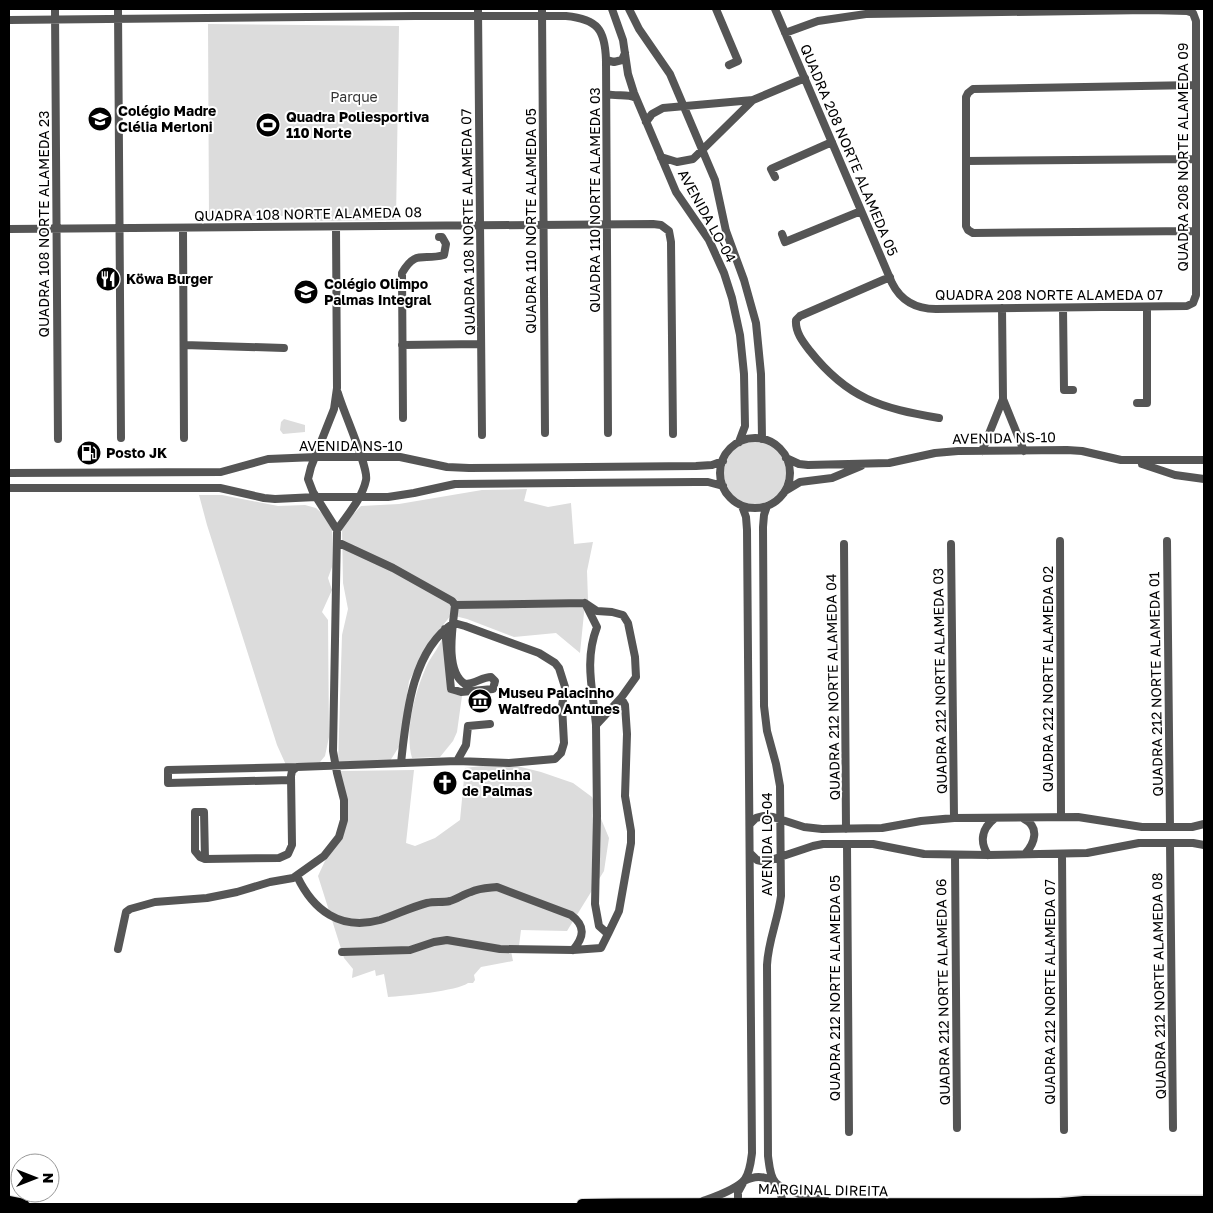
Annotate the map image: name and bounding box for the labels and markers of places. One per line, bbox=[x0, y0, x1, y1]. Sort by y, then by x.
place label: Colégio Madre Clélia Merloni bbox=[118, 102, 216, 135]
school or university icon: Colégio Madre Clélia Merloni bbox=[87, 106, 113, 132]
place label: Quadra Poliesportiva 110 Norte bbox=[286, 108, 429, 141]
sports icon: Quadra Poliesportiva 110 Norte bbox=[255, 112, 281, 138]
restaurant icon: Köwa Burger bbox=[95, 266, 121, 292]
place label: Köwa Burger bbox=[126, 270, 213, 287]
place label: Colégio Olimpo Palmas Integral bbox=[324, 275, 432, 308]
school or university icon: Colégio Olimpo Palmas Integral bbox=[293, 279, 319, 305]
fuel station icon: Posto JK bbox=[76, 440, 102, 466]
place label: Posto JK bbox=[106, 444, 167, 461]
place label: Museu Palacinho Walfredo Antunes bbox=[498, 684, 620, 717]
museum icon: Museu Palacinho Walfredo Antunes bbox=[467, 688, 493, 714]
place label: Capelinha de Palmas bbox=[462, 766, 533, 799]
church icon: Capelinha de Palmas bbox=[432, 770, 458, 796]

